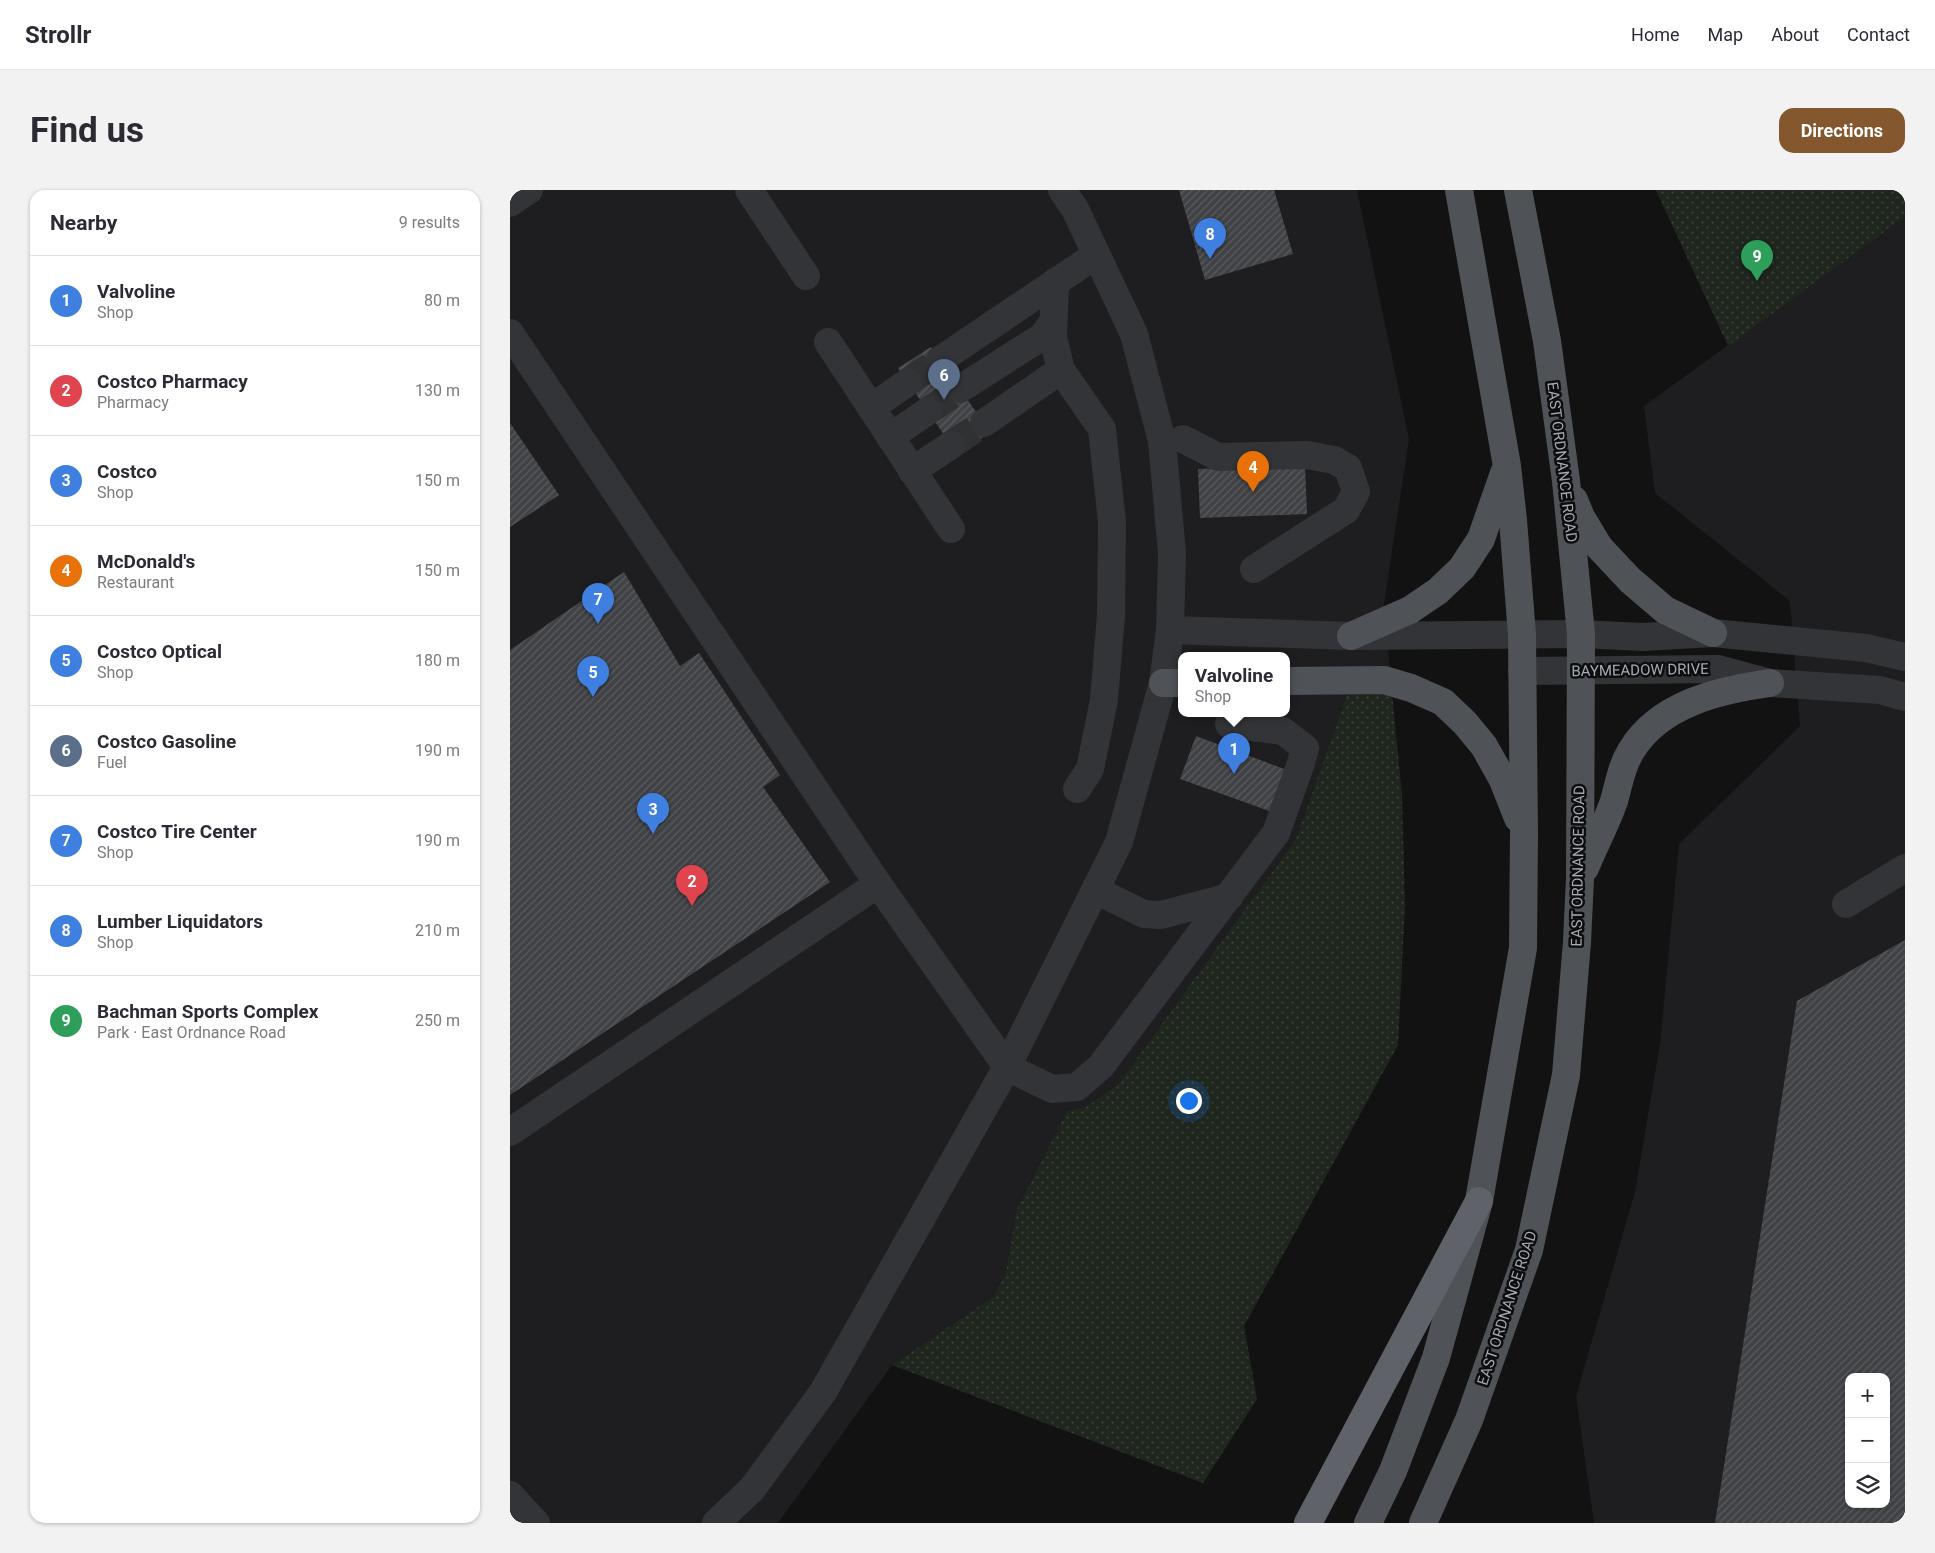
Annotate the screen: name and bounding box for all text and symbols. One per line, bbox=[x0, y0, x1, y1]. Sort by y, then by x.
text: Strollr bbox=[25, 21, 91, 49]
text: Home bbox=[1631, 24, 1680, 45]
text: Map bbox=[1708, 24, 1743, 45]
text: About bbox=[1771, 24, 1819, 45]
text: Contact bbox=[1847, 24, 1910, 45]
button: Directions bbox=[1779, 108, 1905, 153]
text: Find us bbox=[30, 110, 144, 151]
text: Nearby bbox=[50, 211, 117, 235]
text: 9 results bbox=[399, 213, 460, 232]
pin: 8 bbox=[1194, 218, 1226, 259]
pin: 9 bbox=[1741, 240, 1773, 281]
text: Valvoline bbox=[97, 280, 175, 303]
text: 1 bbox=[61, 291, 71, 310]
text: 80 m bbox=[424, 291, 460, 310]
text: Shop bbox=[97, 303, 133, 322]
pin: 6 bbox=[928, 359, 960, 400]
text: Costco Pharmacy bbox=[97, 370, 248, 393]
text: 2 bbox=[61, 381, 71, 400]
text: 130 m bbox=[415, 381, 460, 400]
street label: EAST ORDNANCE ROAD bbox=[1543, 381, 1581, 543]
text: Pharmacy bbox=[97, 393, 169, 412]
pin: 4 bbox=[1237, 451, 1269, 492]
text: Costco bbox=[97, 460, 157, 483]
text: 3 bbox=[61, 471, 71, 490]
text: 150 m bbox=[415, 471, 460, 490]
text: Shop bbox=[97, 483, 133, 502]
text: McDonald's bbox=[97, 550, 195, 573]
text: 4 bbox=[61, 561, 71, 580]
text: 150 m bbox=[415, 561, 460, 580]
text: Restaurant bbox=[97, 573, 174, 592]
pin: 7 bbox=[582, 583, 614, 624]
text: Costco Optical bbox=[97, 640, 222, 663]
text: 5 bbox=[61, 651, 71, 670]
text: 180 m bbox=[415, 651, 460, 670]
popup bbox=[1178, 652, 1290, 717]
pin: 5 bbox=[577, 656, 609, 697]
street label: BAYMEADOW DRIVE bbox=[1571, 660, 1709, 680]
text: Shop bbox=[97, 663, 133, 682]
text: Valvoline bbox=[1195, 664, 1273, 687]
text: Shop bbox=[1195, 687, 1231, 706]
text: Costco Gasoline bbox=[97, 730, 236, 753]
pin: 1 bbox=[1218, 733, 1250, 774]
text: 6 bbox=[61, 741, 71, 760]
text: 190 m bbox=[415, 741, 460, 760]
text: Fuel bbox=[97, 753, 127, 772]
street label: EAST ORDNANCE ROAD bbox=[1568, 785, 1588, 947]
pin: 3 bbox=[637, 793, 669, 834]
text: Costco Tire Center bbox=[97, 820, 257, 843]
text: 7 bbox=[61, 831, 71, 850]
text: 190 m bbox=[415, 831, 460, 850]
text: Shop bbox=[97, 843, 133, 862]
pin: 2 bbox=[676, 865, 708, 906]
text: Lumber Liquidators bbox=[97, 910, 263, 933]
text: 8 bbox=[61, 921, 71, 940]
text: 210 m bbox=[415, 921, 460, 940]
text: Shop bbox=[97, 933, 133, 952]
text: Bachman Sports Complex bbox=[97, 1000, 319, 1023]
text: 9 bbox=[61, 1011, 71, 1030]
text: 250 m bbox=[415, 1011, 460, 1030]
text: Park · East Ordnance Road bbox=[97, 1023, 286, 1042]
your location bbox=[1176, 1088, 1202, 1114]
street label: EAST ORDNANCE ROAD bbox=[1474, 1228, 1540, 1388]
map controls bbox=[1845, 1373, 1890, 1508]
button: + bbox=[1845, 1373, 1890, 1418]
button: − bbox=[1845, 1418, 1890, 1463]
button: layers bbox=[1845, 1463, 1890, 1508]

